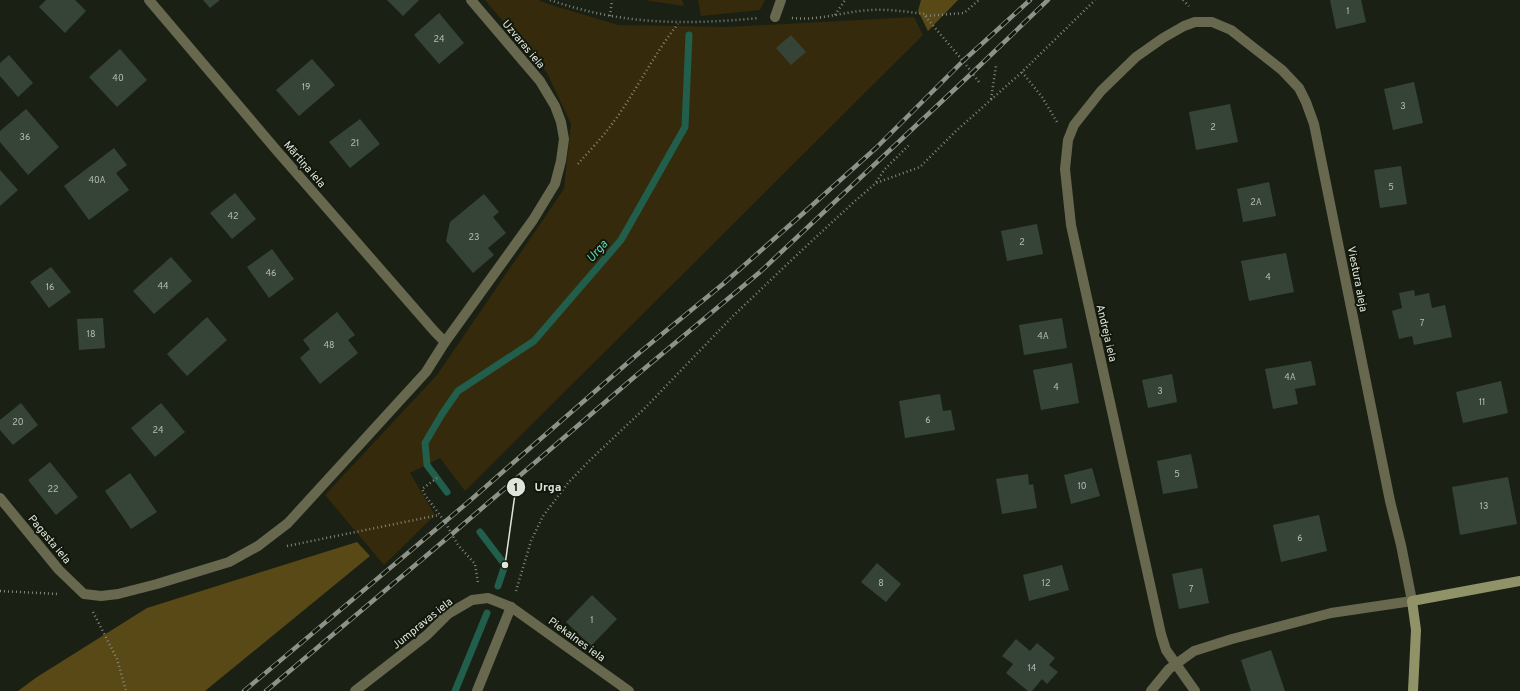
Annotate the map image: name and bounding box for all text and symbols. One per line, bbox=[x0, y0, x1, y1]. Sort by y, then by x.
house number: 1 bbox=[1346, 6, 1350, 17]
street label: Uzvaras iela bbox=[499, 17, 548, 72]
house number: 24 bbox=[433, 34, 445, 45]
house number: 40 bbox=[112, 73, 124, 84]
house number: 19 bbox=[302, 82, 310, 93]
house number: 3 bbox=[1400, 101, 1406, 112]
house number: 2 bbox=[1210, 122, 1216, 133]
house number: 36 bbox=[20, 132, 30, 143]
street label: Mārtiņa iela bbox=[280, 138, 329, 191]
house number: 21 bbox=[351, 138, 359, 149]
house number: 40A bbox=[88, 175, 106, 186]
house number: 5 bbox=[1388, 182, 1394, 193]
house number: 2A bbox=[1250, 197, 1262, 208]
house number: 42 bbox=[227, 211, 239, 222]
house number: 23 bbox=[469, 232, 479, 243]
water label: Urga bbox=[584, 236, 612, 266]
house number: 2 bbox=[1019, 237, 1025, 248]
street label: Viestura aleja bbox=[1344, 245, 1370, 313]
house number: 46 bbox=[266, 268, 276, 279]
house number: 4 bbox=[1265, 272, 1271, 283]
house number: 44 bbox=[157, 281, 169, 292]
house number: 16 bbox=[46, 282, 54, 293]
street label: Andreja iela bbox=[1093, 303, 1119, 363]
house number: 7 bbox=[1420, 318, 1425, 329]
house number: 18 bbox=[87, 329, 95, 340]
house number: 4A bbox=[1037, 331, 1049, 342]
house number: 48 bbox=[323, 340, 335, 351]
house number: 4A bbox=[1284, 372, 1296, 383]
house number: 4 bbox=[1053, 382, 1059, 393]
house number: 3 bbox=[1157, 386, 1163, 397]
house number: 11 bbox=[1479, 397, 1485, 408]
house number: 6 bbox=[925, 415, 931, 426]
house number: 20 bbox=[12, 417, 24, 428]
house number: 24 bbox=[152, 425, 164, 436]
house number: 5 bbox=[1174, 469, 1180, 480]
callout: Urga bbox=[506, 475, 569, 499]
text: 1 bbox=[514, 480, 518, 496]
text: Urga bbox=[535, 480, 561, 496]
house number: 10 bbox=[1077, 481, 1087, 492]
house number: 22 bbox=[47, 484, 59, 495]
house number: 13 bbox=[1480, 501, 1488, 512]
street label: Pagasta iela bbox=[25, 512, 74, 567]
house number: 6 bbox=[1297, 533, 1303, 544]
house number: 8 bbox=[878, 578, 884, 589]
house number: 12 bbox=[1042, 578, 1050, 589]
house number: 7 bbox=[1189, 584, 1194, 595]
street label: Jumpravas iela bbox=[389, 595, 456, 653]
street label: Piekalnes iela bbox=[545, 614, 608, 665]
house number: 1 bbox=[590, 615, 594, 626]
house number: 14 bbox=[1028, 663, 1037, 674]

